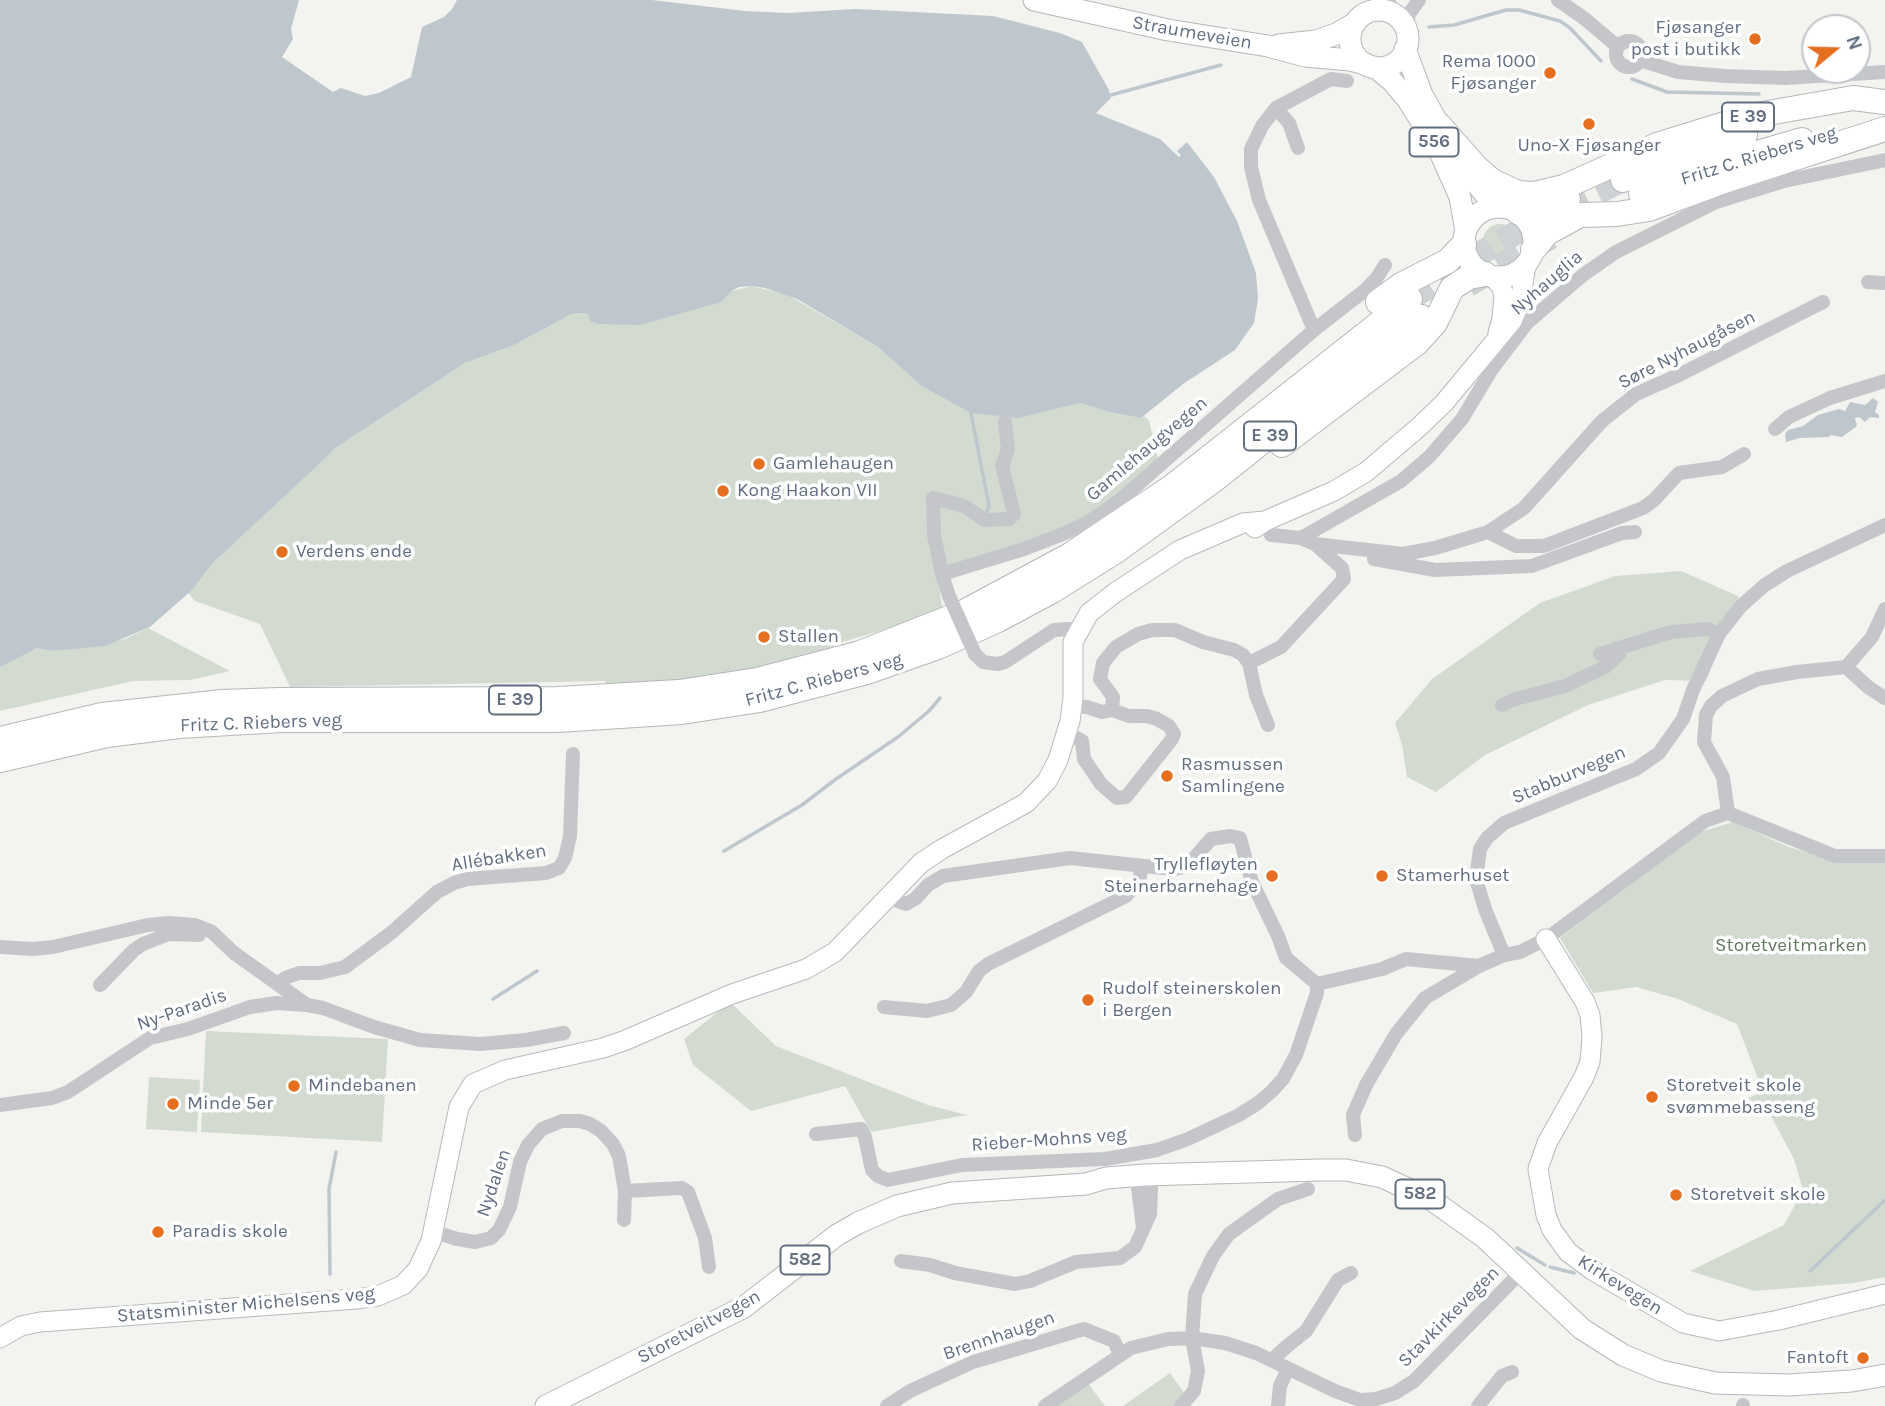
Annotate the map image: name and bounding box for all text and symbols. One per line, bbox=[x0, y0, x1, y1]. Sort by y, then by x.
street label: Straumeveien bbox=[1130, 11, 1254, 55]
north arrow bbox=[1801, 14, 1871, 84]
place label: Fjøsanger post i butikk bbox=[1631, 17, 1741, 61]
marker: Fjøsanger post i butikk bbox=[1747, 31, 1763, 47]
text: N bbox=[1841, 33, 1867, 53]
place label: Rema 1000 Fjøsanger bbox=[1442, 51, 1536, 95]
marker: Rema 1000 Fjøsanger bbox=[1542, 65, 1558, 81]
road number: E 39 bbox=[1722, 103, 1774, 132]
marker: Uno-X Fjøsanger bbox=[1581, 116, 1597, 132]
street label: Fritz C. Riebers veg bbox=[1678, 121, 1840, 191]
road number: 556 bbox=[1410, 127, 1458, 156]
place label: Uno-X Fjøsanger bbox=[1517, 135, 1661, 157]
street label: Nyhauglia bbox=[1507, 246, 1587, 320]
street label: Søre Nyhaugåsen bbox=[1615, 306, 1759, 394]
street label: Gamlehaugvegen bbox=[1082, 392, 1212, 506]
road number: E 39 bbox=[1244, 422, 1296, 450]
place label: Gamlehaugen bbox=[773, 453, 894, 475]
marker: Gamlehaugen bbox=[751, 456, 767, 472]
place label: Kong Haakon VII bbox=[737, 480, 878, 502]
marker: Kong Haakon VII bbox=[715, 483, 731, 499]
place label: Verdens ende bbox=[296, 541, 412, 563]
marker: Verdens ende bbox=[274, 544, 290, 560]
place label: Stallen bbox=[778, 626, 839, 648]
marker: Stallen bbox=[756, 629, 772, 645]
street label: Fritz C. Riebers veg bbox=[743, 648, 905, 712]
road number: E 39 bbox=[489, 686, 541, 714]
street label: Fritz C. Riebers veg bbox=[180, 709, 342, 737]
street label: Stabburvegen bbox=[1509, 741, 1629, 809]
place label: Rasmussen Samlingene bbox=[1181, 754, 1285, 798]
marker: Rasmussen Samlingene bbox=[1159, 768, 1175, 784]
street label: Allébakken bbox=[450, 839, 548, 877]
place label: Tryllefløyten Steinerbarnehage bbox=[1104, 854, 1258, 898]
place label: Stamerhuset bbox=[1396, 865, 1509, 887]
marker: Tryllefløyten Steinerbarnehage bbox=[1264, 868, 1280, 884]
marker: Stamerhuset bbox=[1374, 868, 1390, 884]
park label: Storetveitmarken bbox=[1715, 935, 1867, 957]
place label: Rudolf steinerskolen i Bergen bbox=[1102, 978, 1281, 1022]
street label: Ny-Paradis bbox=[134, 984, 230, 1036]
marker: Rudolf steinerskolen i Bergen bbox=[1080, 992, 1096, 1008]
place label: Mindebanen bbox=[308, 1075, 417, 1097]
place label: Storetveit skole svømmebasseng bbox=[1666, 1075, 1815, 1119]
marker: Mindebanen bbox=[286, 1078, 302, 1094]
marker: Storetveit skole svømmebasseng bbox=[1644, 1089, 1660, 1105]
place label: Minde 5er bbox=[187, 1093, 273, 1115]
marker: Minde 5er bbox=[165, 1096, 181, 1112]
street label: Rieber-Mohns veg bbox=[971, 1123, 1127, 1157]
street label: Nydalen bbox=[472, 1146, 516, 1220]
road number: 582 bbox=[1396, 1180, 1444, 1209]
place label: Storetveit skole bbox=[1690, 1184, 1826, 1206]
marker: Storetveit skole bbox=[1668, 1187, 1684, 1203]
place label: Paradis skole bbox=[172, 1221, 288, 1243]
marker: Paradis skole bbox=[150, 1224, 166, 1240]
road number: 582 bbox=[780, 1246, 830, 1274]
street label: Kirkevegen bbox=[1573, 1250, 1667, 1320]
street label: Stavkirkevegen bbox=[1394, 1262, 1504, 1372]
street label: Statsminister Michelsens veg bbox=[116, 1282, 376, 1328]
street label: Storetveitvegen bbox=[634, 1285, 764, 1369]
street label: Brennhaugen bbox=[940, 1306, 1058, 1366]
place label: Fantoft bbox=[1786, 1347, 1849, 1369]
marker: Fantoft bbox=[1855, 1350, 1871, 1366]

